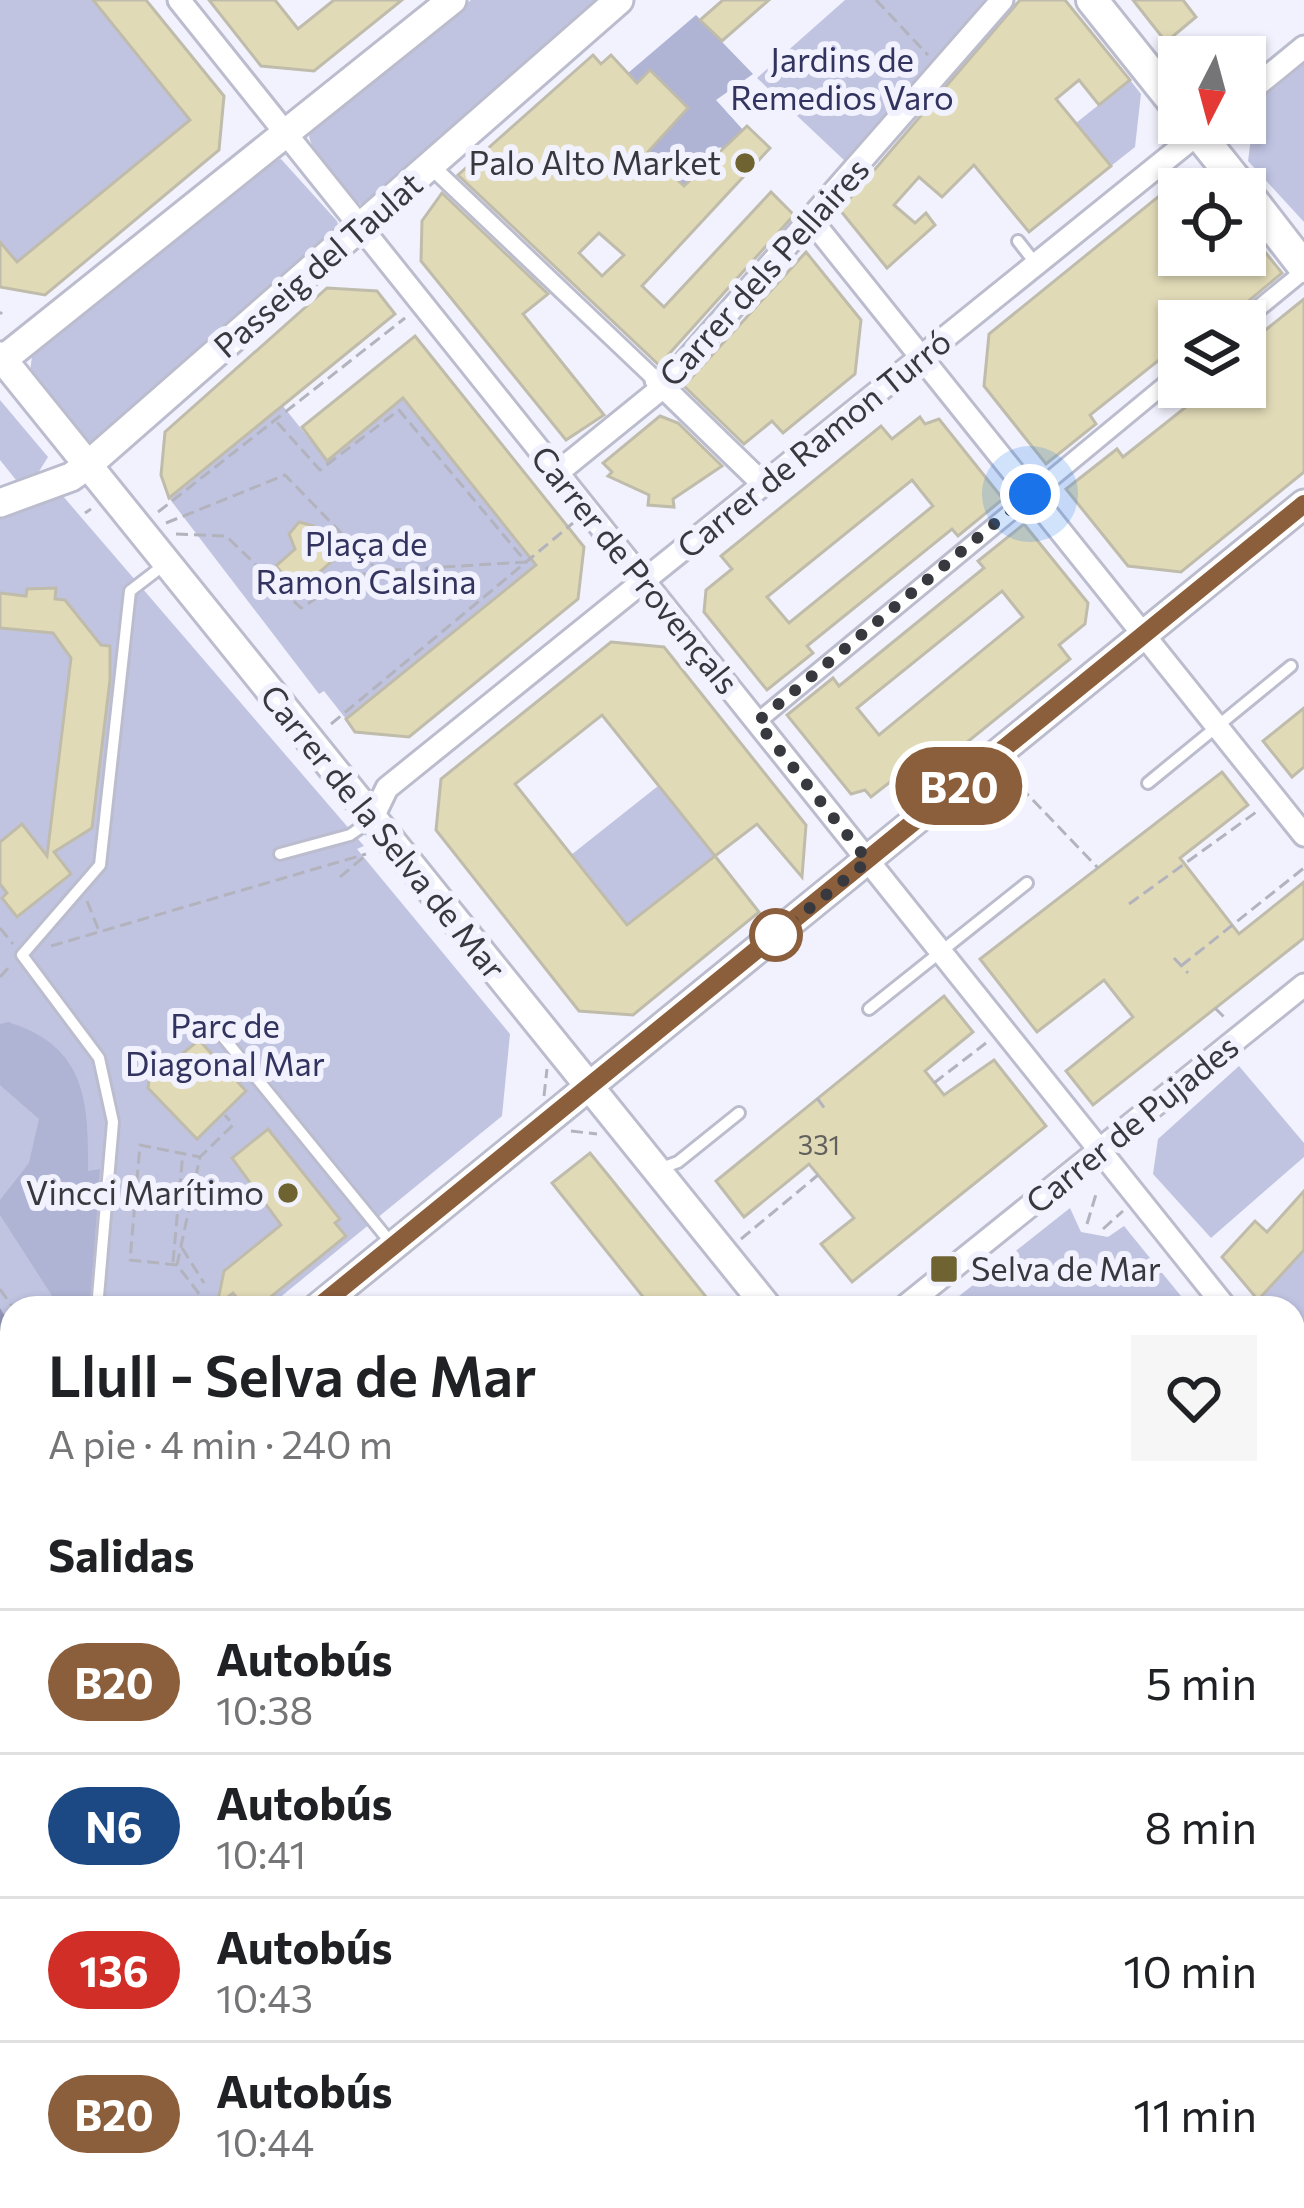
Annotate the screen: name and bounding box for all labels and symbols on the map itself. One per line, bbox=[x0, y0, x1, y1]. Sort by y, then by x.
north arrow bbox=[1158, 36, 1266, 144]
park label: Jardins de Remedios Varo bbox=[730, 38, 954, 117]
place label: Palo Alto Market bbox=[469, 141, 721, 182]
street label: Carrer dels Pellaires bbox=[649, 148, 876, 394]
marker: Palo Alto Market bbox=[732, 150, 758, 176]
street label: Passeig del Taulat bbox=[205, 162, 429, 365]
street label: Carrer de Ramon Turró bbox=[668, 320, 958, 566]
street label: Carrer de Provençals bbox=[523, 437, 749, 701]
your location bbox=[1000, 464, 1060, 524]
park label: Plaça de Ramon Calsina bbox=[256, 522, 476, 601]
street label: Carrer de la Selva de Mar bbox=[253, 675, 516, 987]
line badge: B20 bbox=[890, 747, 1028, 825]
unlabelled marker bbox=[751, 910, 801, 960]
park label: Parc de Diagonal Mar bbox=[125, 1004, 325, 1083]
street label: Carrer de Pujades bbox=[1016, 1025, 1246, 1221]
house number: 331 bbox=[798, 1128, 840, 1161]
place label: Vincci Marítimo bbox=[26, 1171, 264, 1212]
marker: Vincci Marítimo bbox=[275, 1180, 301, 1206]
place label: Selva de Mar bbox=[971, 1247, 1161, 1288]
marker: Selva de Mar bbox=[928, 1253, 960, 1285]

